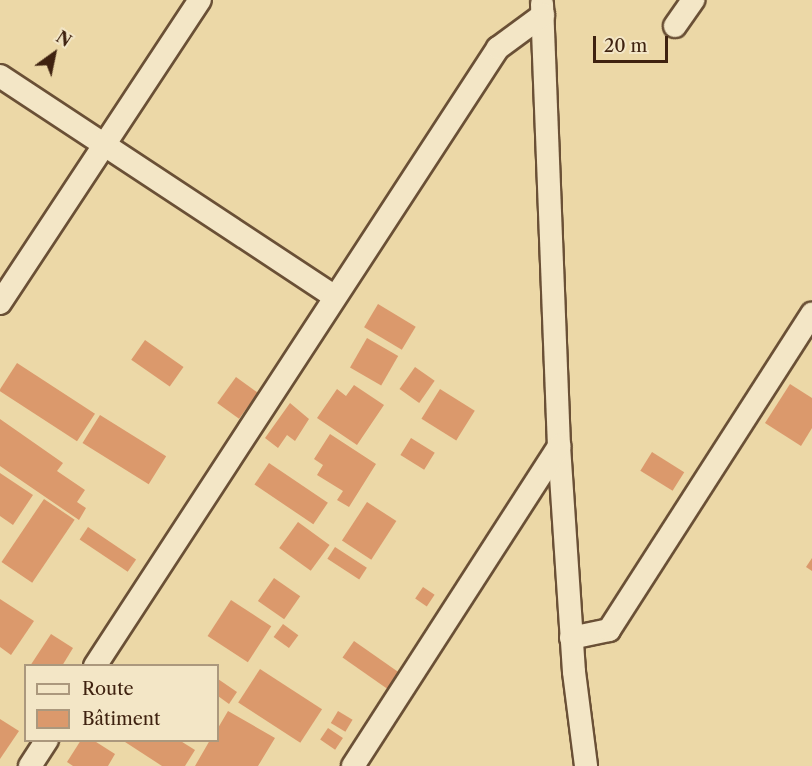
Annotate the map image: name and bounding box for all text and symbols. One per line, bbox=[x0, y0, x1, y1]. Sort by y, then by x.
north arrow bbox=[24, 24, 84, 84]
scale bar bbox=[596, 24, 671, 62]
text: N bbox=[53, 27, 75, 51]
text: 20 m bbox=[604, 35, 647, 57]
legend bbox=[24, 664, 219, 742]
text: Route bbox=[82, 678, 134, 700]
text: Bâtiment bbox=[82, 708, 160, 730]

